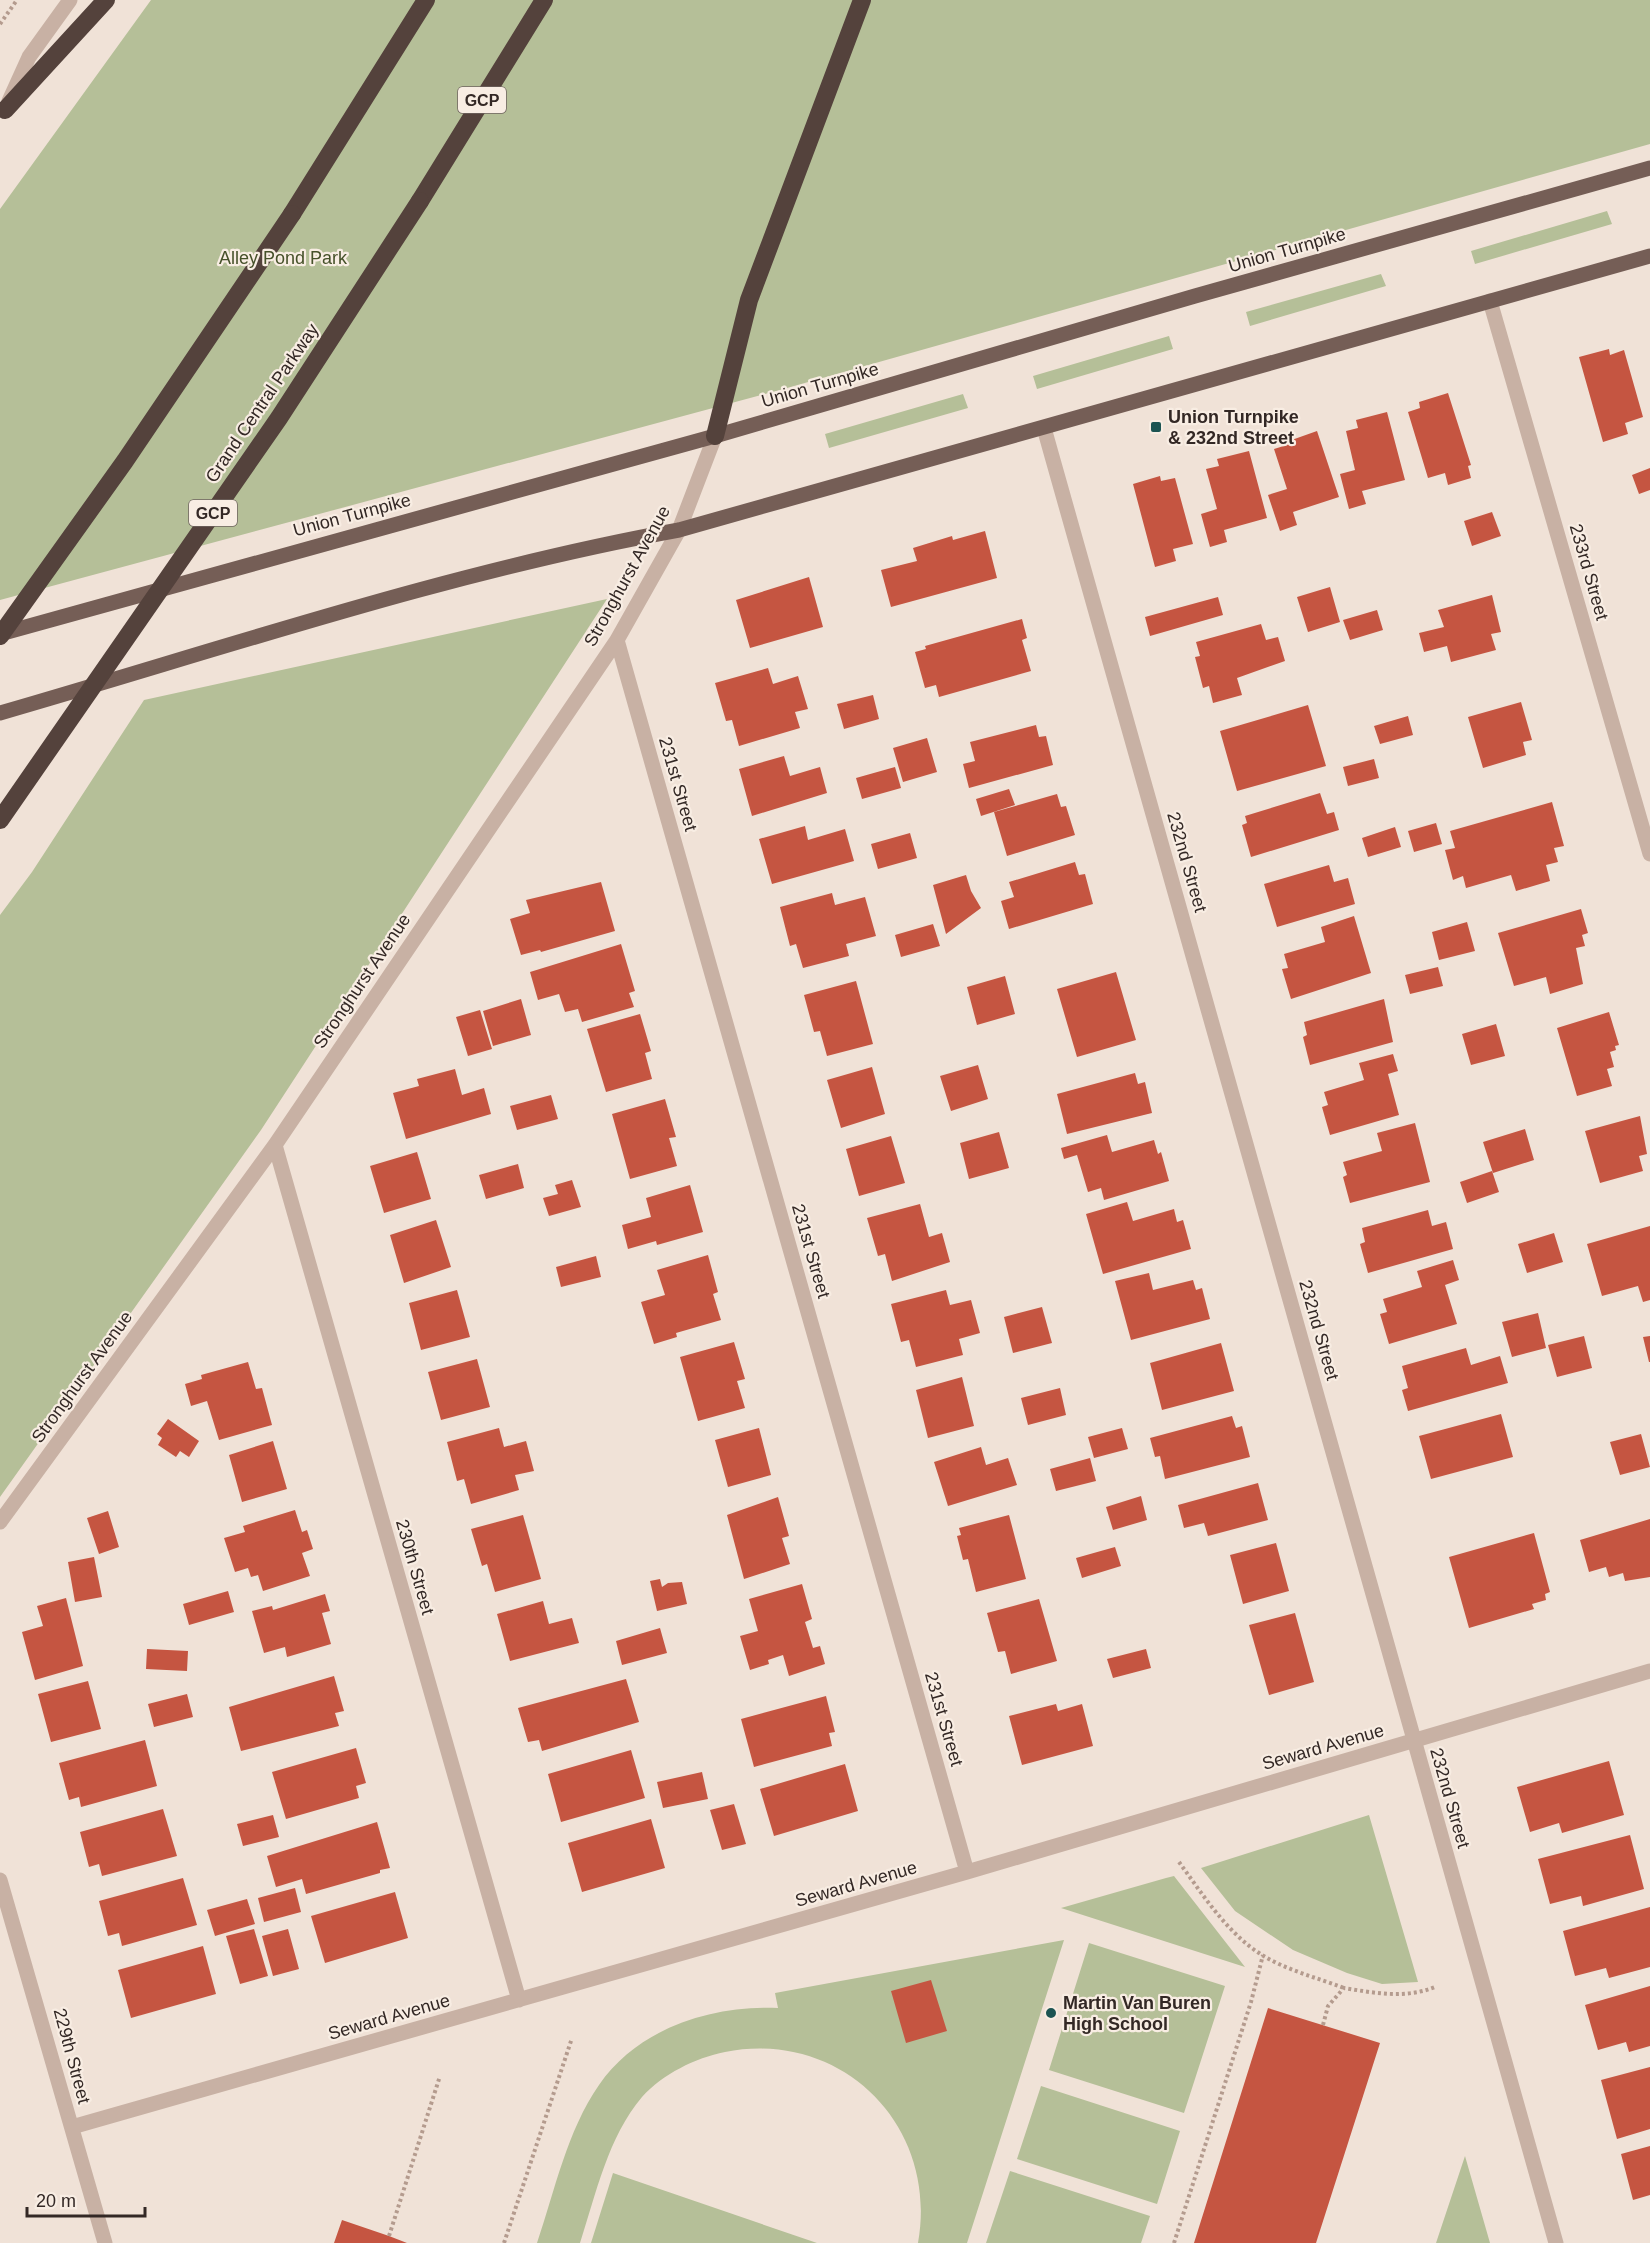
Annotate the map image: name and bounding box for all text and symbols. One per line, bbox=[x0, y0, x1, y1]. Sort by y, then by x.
road number: GCP bbox=[458, 87, 506, 113]
street label: Union Turnpike bbox=[1226, 224, 1348, 276]
park label: Alley Pond Park bbox=[219, 248, 348, 268]
street label: Grand Central Parkway bbox=[201, 320, 323, 486]
street label: Union Turnpike bbox=[759, 359, 881, 411]
place label: Union Turnpike & 232nd Street bbox=[1168, 407, 1299, 448]
marker: Union Turnpike & 232nd Street bbox=[1149, 420, 1163, 434]
street label: Union Turnpike bbox=[291, 490, 413, 540]
road number: GCP bbox=[189, 500, 237, 526]
street label: Stronghurst Avenue bbox=[580, 502, 674, 650]
street label: 233rd Street bbox=[1566, 522, 1612, 622]
street label: 231st Street bbox=[655, 735, 701, 833]
street label: 232nd Street bbox=[1163, 810, 1211, 914]
street label: Stronghurst Avenue bbox=[310, 910, 414, 1052]
street label: 231st Street bbox=[788, 1202, 834, 1300]
street label: 232nd Street bbox=[1295, 1278, 1343, 1382]
street label: Stronghurst Avenue bbox=[28, 1307, 136, 1447]
street label: 230th Street bbox=[392, 1517, 438, 1617]
street label: 231st Street bbox=[921, 1670, 967, 1768]
street label: Seward Avenue bbox=[1260, 1720, 1386, 1774]
street label: 232nd Street bbox=[1426, 1746, 1474, 1850]
street label: Seward Avenue bbox=[793, 1857, 919, 1911]
street label: Seward Avenue bbox=[326, 1990, 452, 2044]
place label: Martin Van Buren High School bbox=[1063, 1993, 1211, 2034]
street label: 229th Street bbox=[50, 2006, 94, 2106]
marker: Martin Van Buren High School bbox=[1044, 2006, 1058, 2020]
scale bar bbox=[27, 2180, 146, 2218]
text: 20 m bbox=[36, 2191, 76, 2211]

